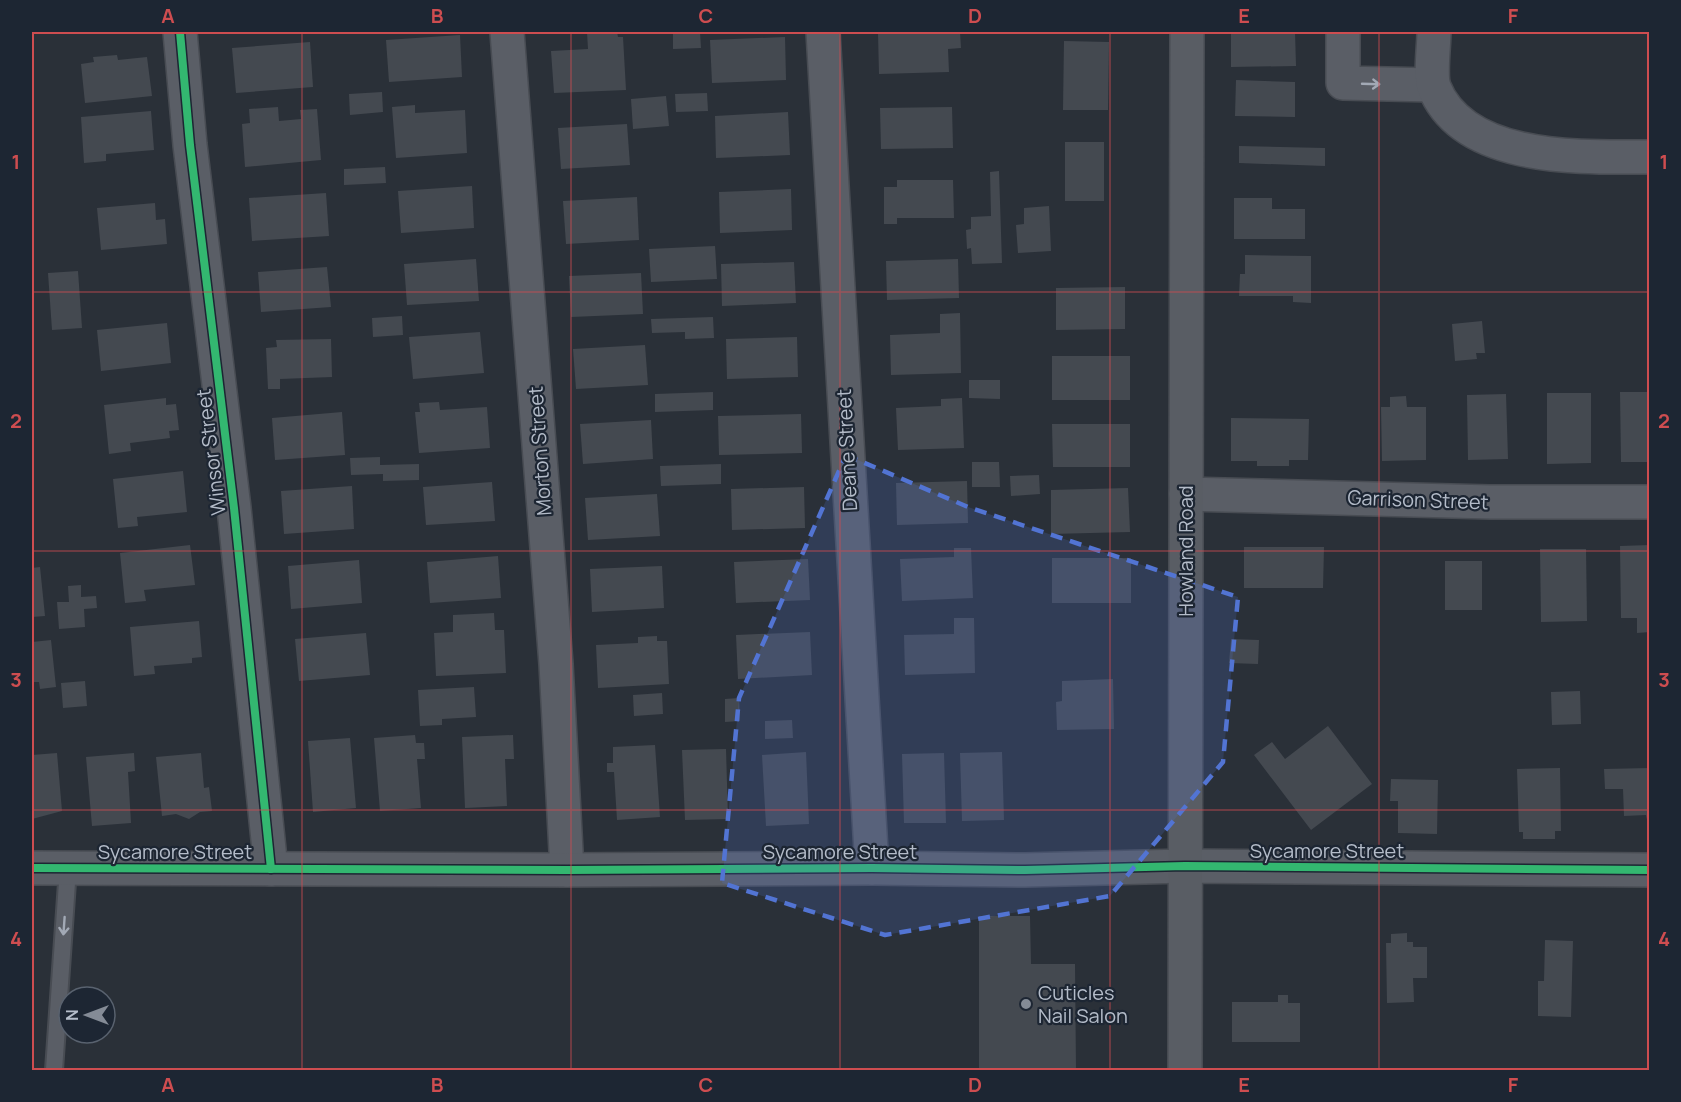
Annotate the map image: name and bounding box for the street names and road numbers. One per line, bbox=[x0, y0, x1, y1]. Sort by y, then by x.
street label: Morton Street bbox=[522, 385, 557, 517]
street label: Winsor Street bbox=[189, 387, 232, 517]
street label: Deane Street bbox=[830, 388, 863, 512]
street label: Garrison Street bbox=[1347, 484, 1489, 515]
street label: Howland Road bbox=[1172, 485, 1199, 617]
street label: Sycamore Street bbox=[1250, 837, 1404, 864]
street label: Sycamore Street bbox=[98, 838, 252, 865]
street label: Sycamore Street bbox=[763, 838, 917, 865]

